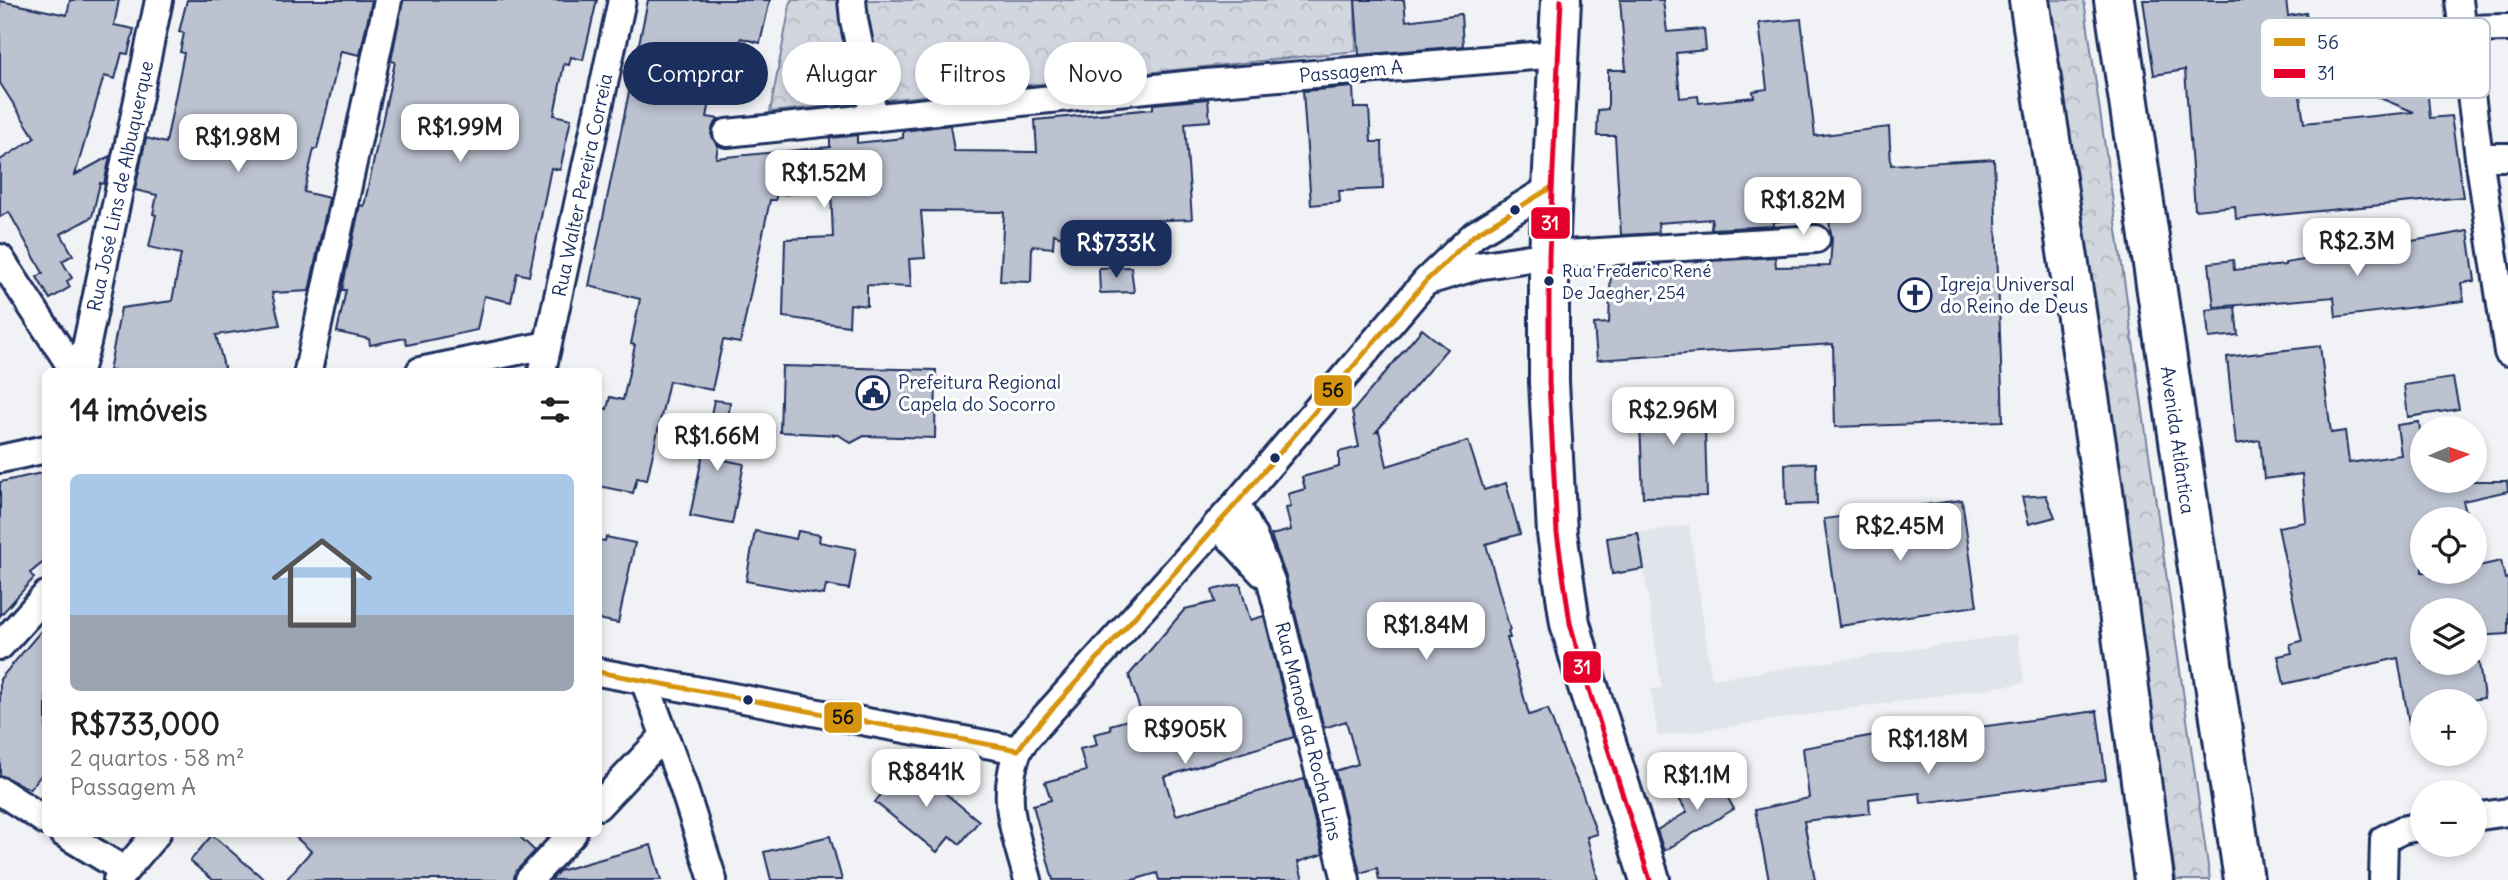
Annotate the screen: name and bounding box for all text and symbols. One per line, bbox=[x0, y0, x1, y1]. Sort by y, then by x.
legend bbox=[2260, 18, 2490, 98]
text: 56 bbox=[2317, 30, 2339, 54]
chip: Comprar bbox=[623, 42, 768, 105]
chip: Alugar bbox=[782, 42, 901, 105]
chip: Filtros bbox=[915, 42, 1030, 105]
chip: Novo bbox=[1044, 42, 1147, 105]
street label: Passagem A bbox=[1298, 55, 1404, 87]
street label: Rua José Lins de Albuquerque bbox=[82, 58, 158, 314]
text: 31 bbox=[2317, 61, 2335, 85]
street label: Rua Walter Pereira Correia bbox=[547, 71, 617, 299]
pin: R$1.99M bbox=[395, 104, 525, 164]
text: R$1.99M bbox=[417, 112, 503, 141]
pin: R$1.98M bbox=[173, 114, 303, 174]
text: R$1.98M bbox=[195, 122, 281, 151]
pin: R$1.52M bbox=[759, 150, 889, 210]
text: R$1.52M bbox=[781, 158, 867, 187]
pin: R$1.82M bbox=[1738, 177, 1868, 237]
text: R$1.82M bbox=[1760, 185, 1846, 214]
unlabelled marker bbox=[1508, 203, 1522, 217]
line badge: 31 bbox=[1530, 206, 1571, 240]
text: 31 bbox=[1541, 211, 1559, 235]
pin: R$2.3M bbox=[2300, 218, 2414, 278]
pin: R$733K bbox=[1059, 220, 1173, 280]
text: R$2.3M bbox=[2319, 226, 2395, 255]
text: R$733K bbox=[1077, 228, 1155, 257]
place label: Rua Frederico René De Jaegher, 254 bbox=[1562, 260, 1711, 304]
place label: Igreja Universal do Reino de Deus bbox=[1940, 272, 2088, 318]
marker: Rua Frederico René De Jaegher, 254 bbox=[1542, 274, 1556, 288]
church icon: Igreja Universal do Reino de Deus bbox=[1896, 276, 1934, 314]
street label: Avenida Atlântica bbox=[2156, 365, 2200, 515]
place label: Prefeitura Regional Capela do Socorro bbox=[898, 370, 1061, 416]
public building icon: Prefeitura Regional Capela do Socorro bbox=[854, 374, 892, 412]
line badge: 56 bbox=[1313, 374, 1353, 407]
text: 56 bbox=[1322, 378, 1344, 402]
pin: R$2.96M bbox=[1608, 388, 1738, 447]
text: 14 imóveis bbox=[70, 391, 207, 429]
icon: filters bbox=[536, 391, 574, 429]
text: R$2.96M bbox=[1628, 395, 1718, 424]
pin: R$1.66M bbox=[652, 414, 782, 473]
north arrow bbox=[2410, 416, 2487, 494]
map controls bbox=[2410, 416, 2487, 857]
text: R$1.66M bbox=[674, 421, 760, 450]
unlabelled marker bbox=[1268, 451, 1282, 465]
pin: R$2.45M bbox=[1835, 504, 1965, 563]
button: locate bbox=[2410, 507, 2487, 584]
text: R$2.45M bbox=[1855, 511, 1945, 540]
icon: home bbox=[259, 520, 385, 646]
button: layers bbox=[2410, 598, 2487, 675]
pin: R$1.84M bbox=[1361, 602, 1491, 662]
text: R$1.84M bbox=[1383, 610, 1469, 639]
street label: Rua Manoel da Rocha Lins bbox=[1270, 619, 1348, 843]
line badge: 31 bbox=[1562, 650, 1602, 684]
text: 31 bbox=[1573, 655, 1591, 679]
button: + bbox=[2410, 689, 2487, 766]
unlabelled marker bbox=[741, 693, 755, 707]
line badge: 56 bbox=[823, 701, 863, 734]
text: R$733,000 bbox=[70, 705, 220, 743]
text: 56 bbox=[832, 705, 854, 729]
pin: R$905K bbox=[1128, 706, 1242, 766]
text: R$905K bbox=[1143, 714, 1227, 743]
pin: R$1.18M bbox=[1863, 716, 1993, 776]
text: R$1.18M bbox=[1887, 724, 1969, 753]
text: 2 quartos · 58 m² bbox=[70, 743, 245, 772]
pin: R$841K bbox=[869, 750, 983, 809]
pin: R$1.1M bbox=[1640, 752, 1754, 812]
text: R$841K bbox=[887, 757, 965, 786]
text: R$1.1M bbox=[1663, 760, 1731, 789]
text: Passagem A bbox=[70, 772, 196, 801]
button: − bbox=[2410, 780, 2487, 857]

